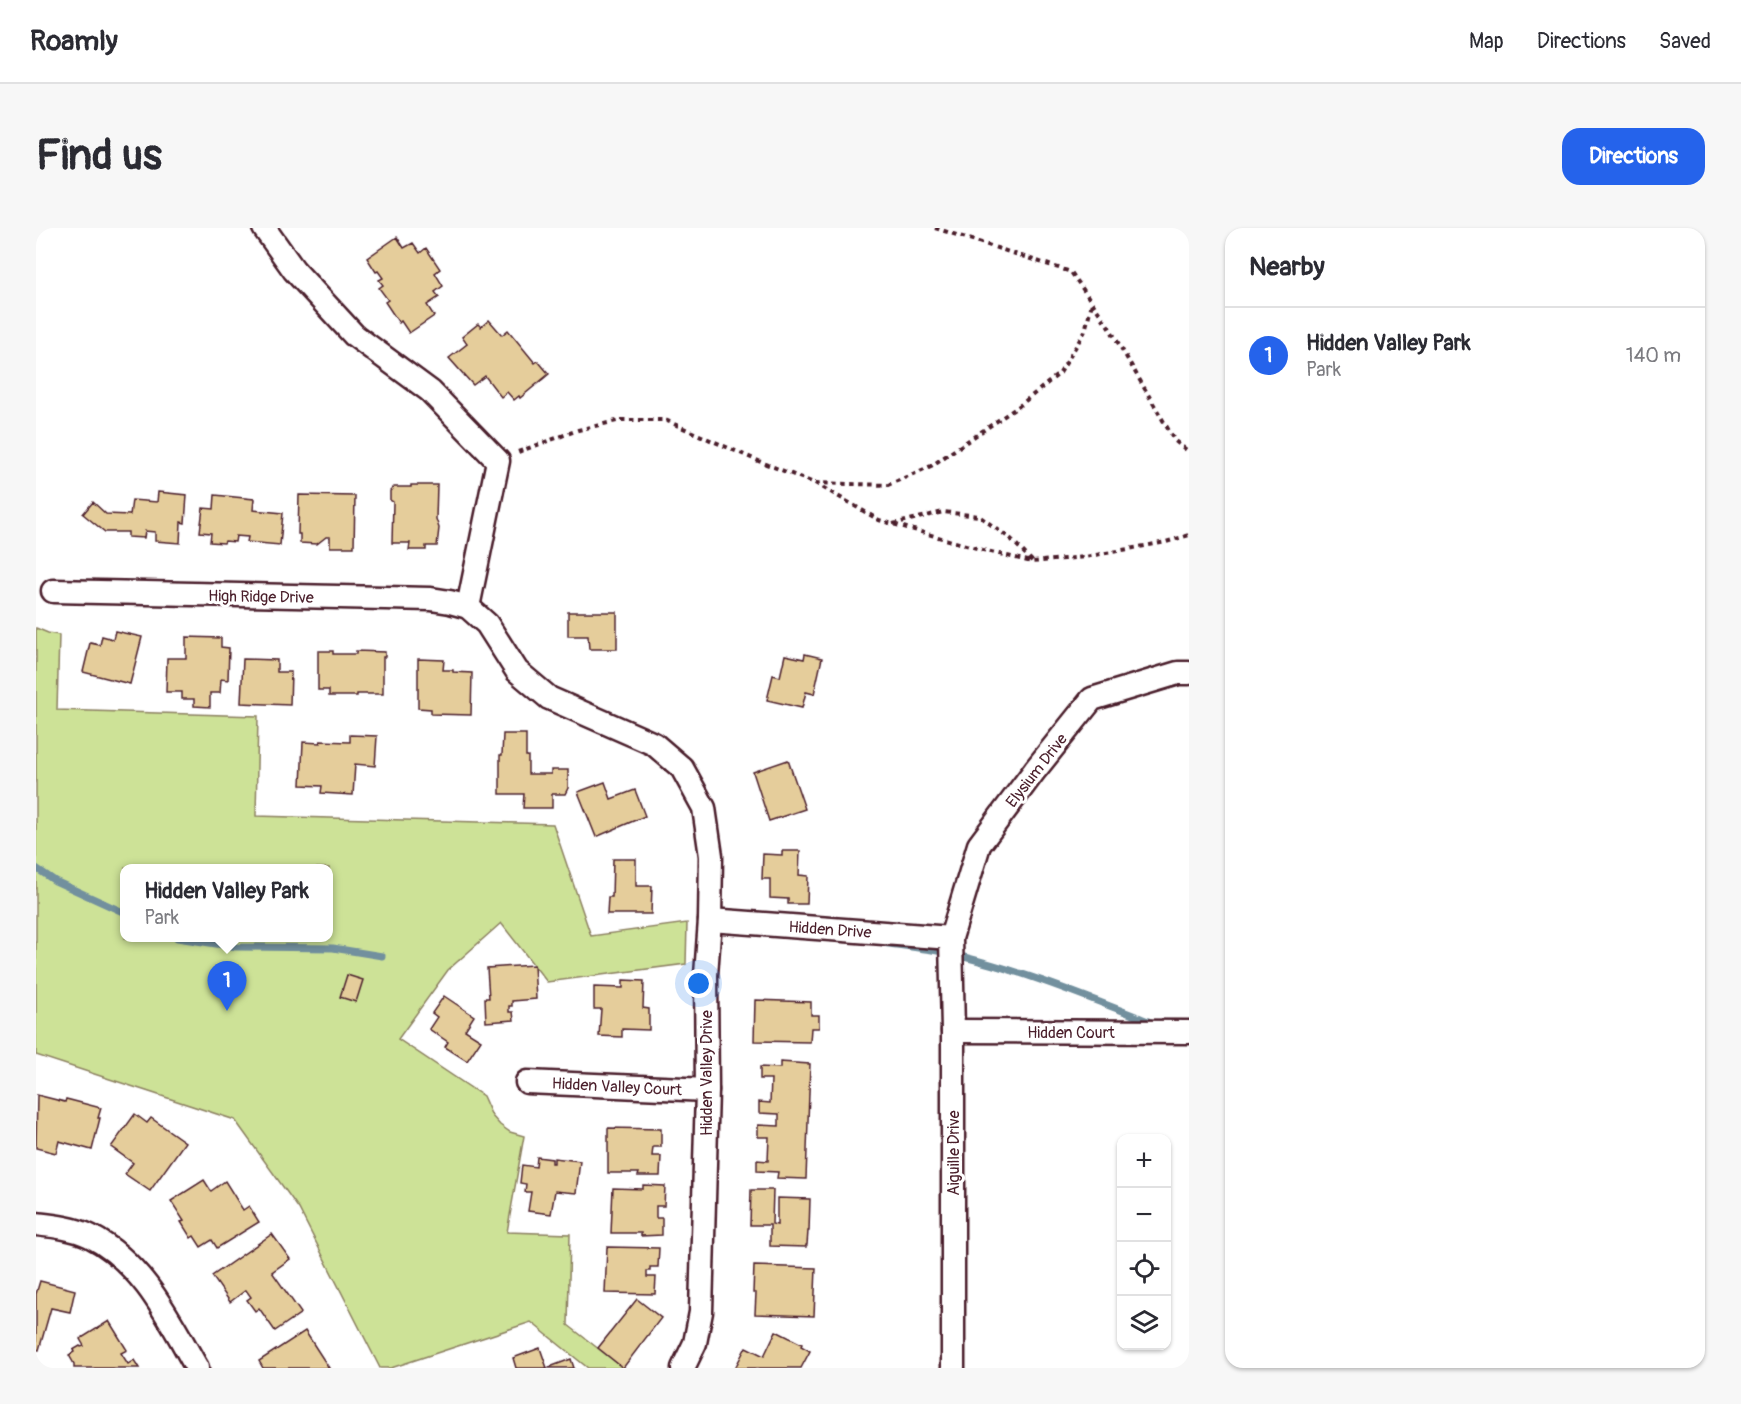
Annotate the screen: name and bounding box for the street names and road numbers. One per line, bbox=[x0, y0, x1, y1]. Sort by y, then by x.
street label: High Ridge Drive bbox=[208, 586, 314, 608]
street label: Elysium Drive bbox=[1002, 730, 1072, 812]
street label: Hidden Drive bbox=[788, 917, 872, 943]
street label: Hidden Valley Drive bbox=[697, 1010, 717, 1136]
street label: Hidden Court bbox=[1027, 1023, 1115, 1043]
street label: Hidden Valley Court bbox=[551, 1074, 683, 1100]
street label: Aiguille Drive bbox=[944, 1110, 964, 1196]

